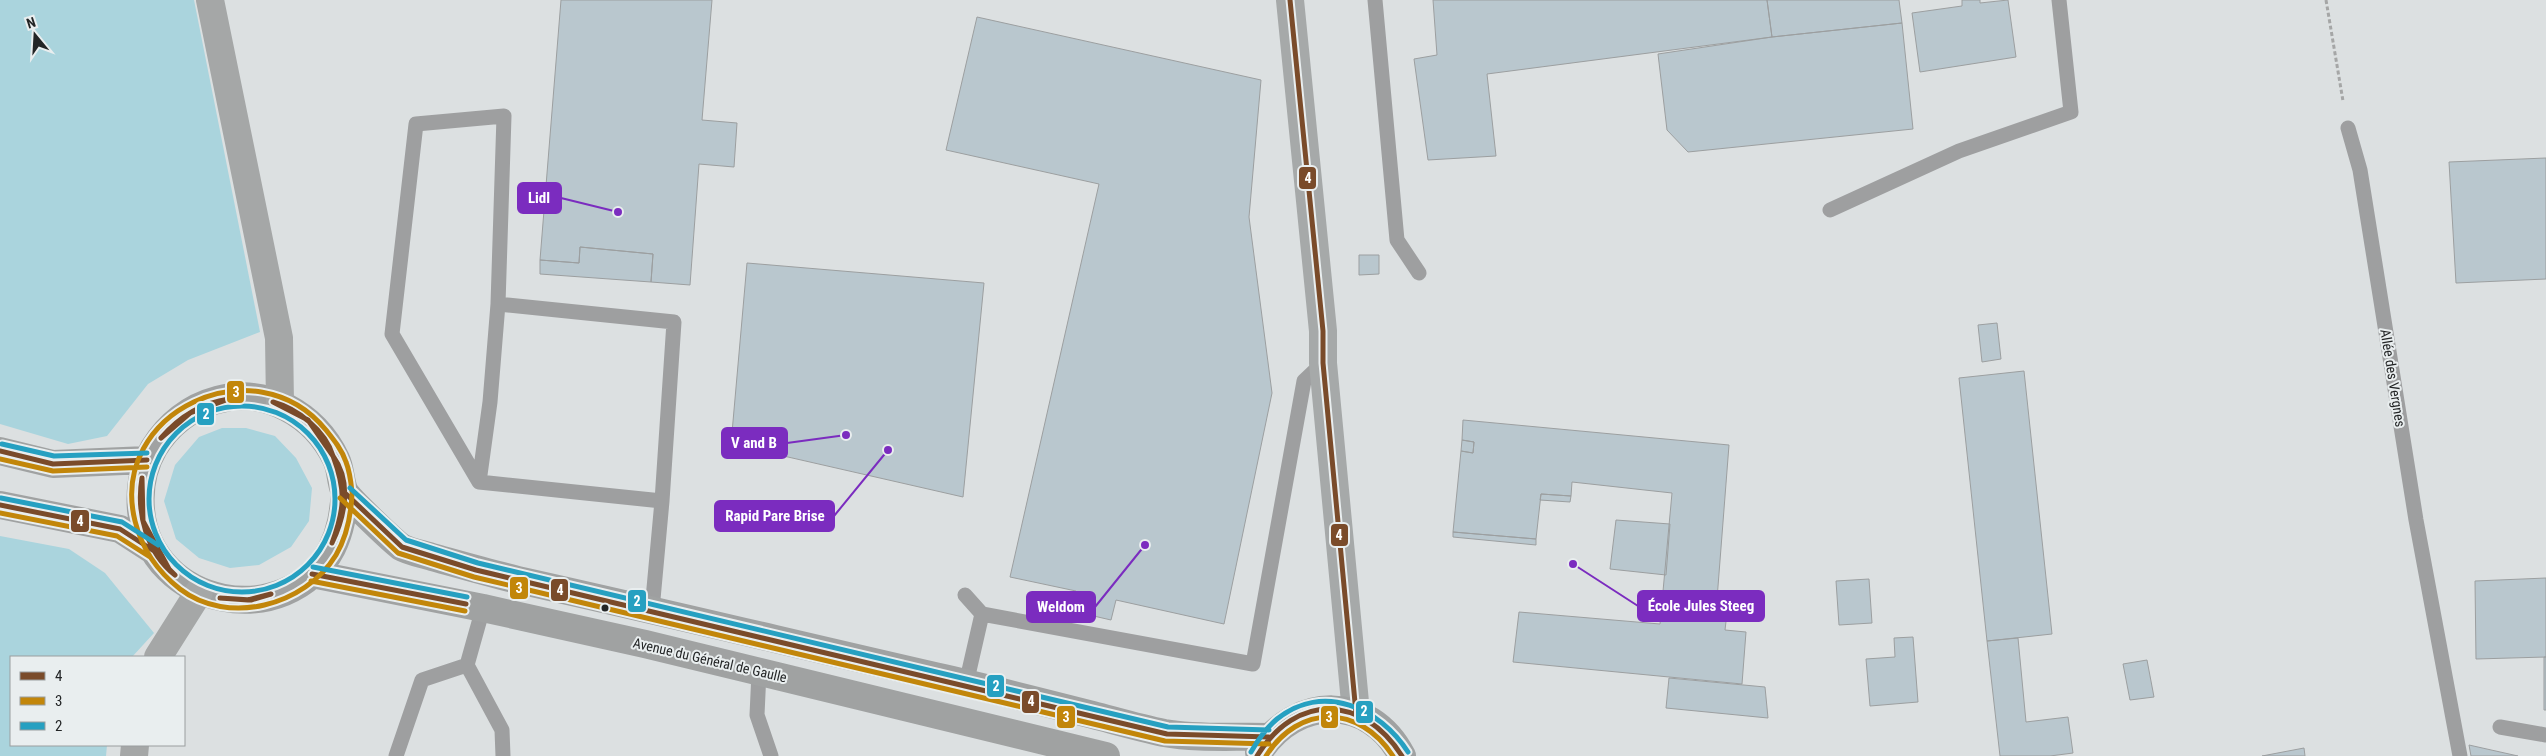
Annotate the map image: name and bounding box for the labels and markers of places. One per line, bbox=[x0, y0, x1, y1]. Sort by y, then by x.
callout: Lidl bbox=[518, 183, 561, 213]
callout: V and B bbox=[722, 428, 787, 458]
callout: Rapid Pare Brise bbox=[715, 501, 834, 531]
callout: École Jules Steeg bbox=[1638, 591, 1764, 621]
callout: Weldom bbox=[1027, 592, 1095, 622]
unlabelled marker bbox=[600, 603, 610, 613]

